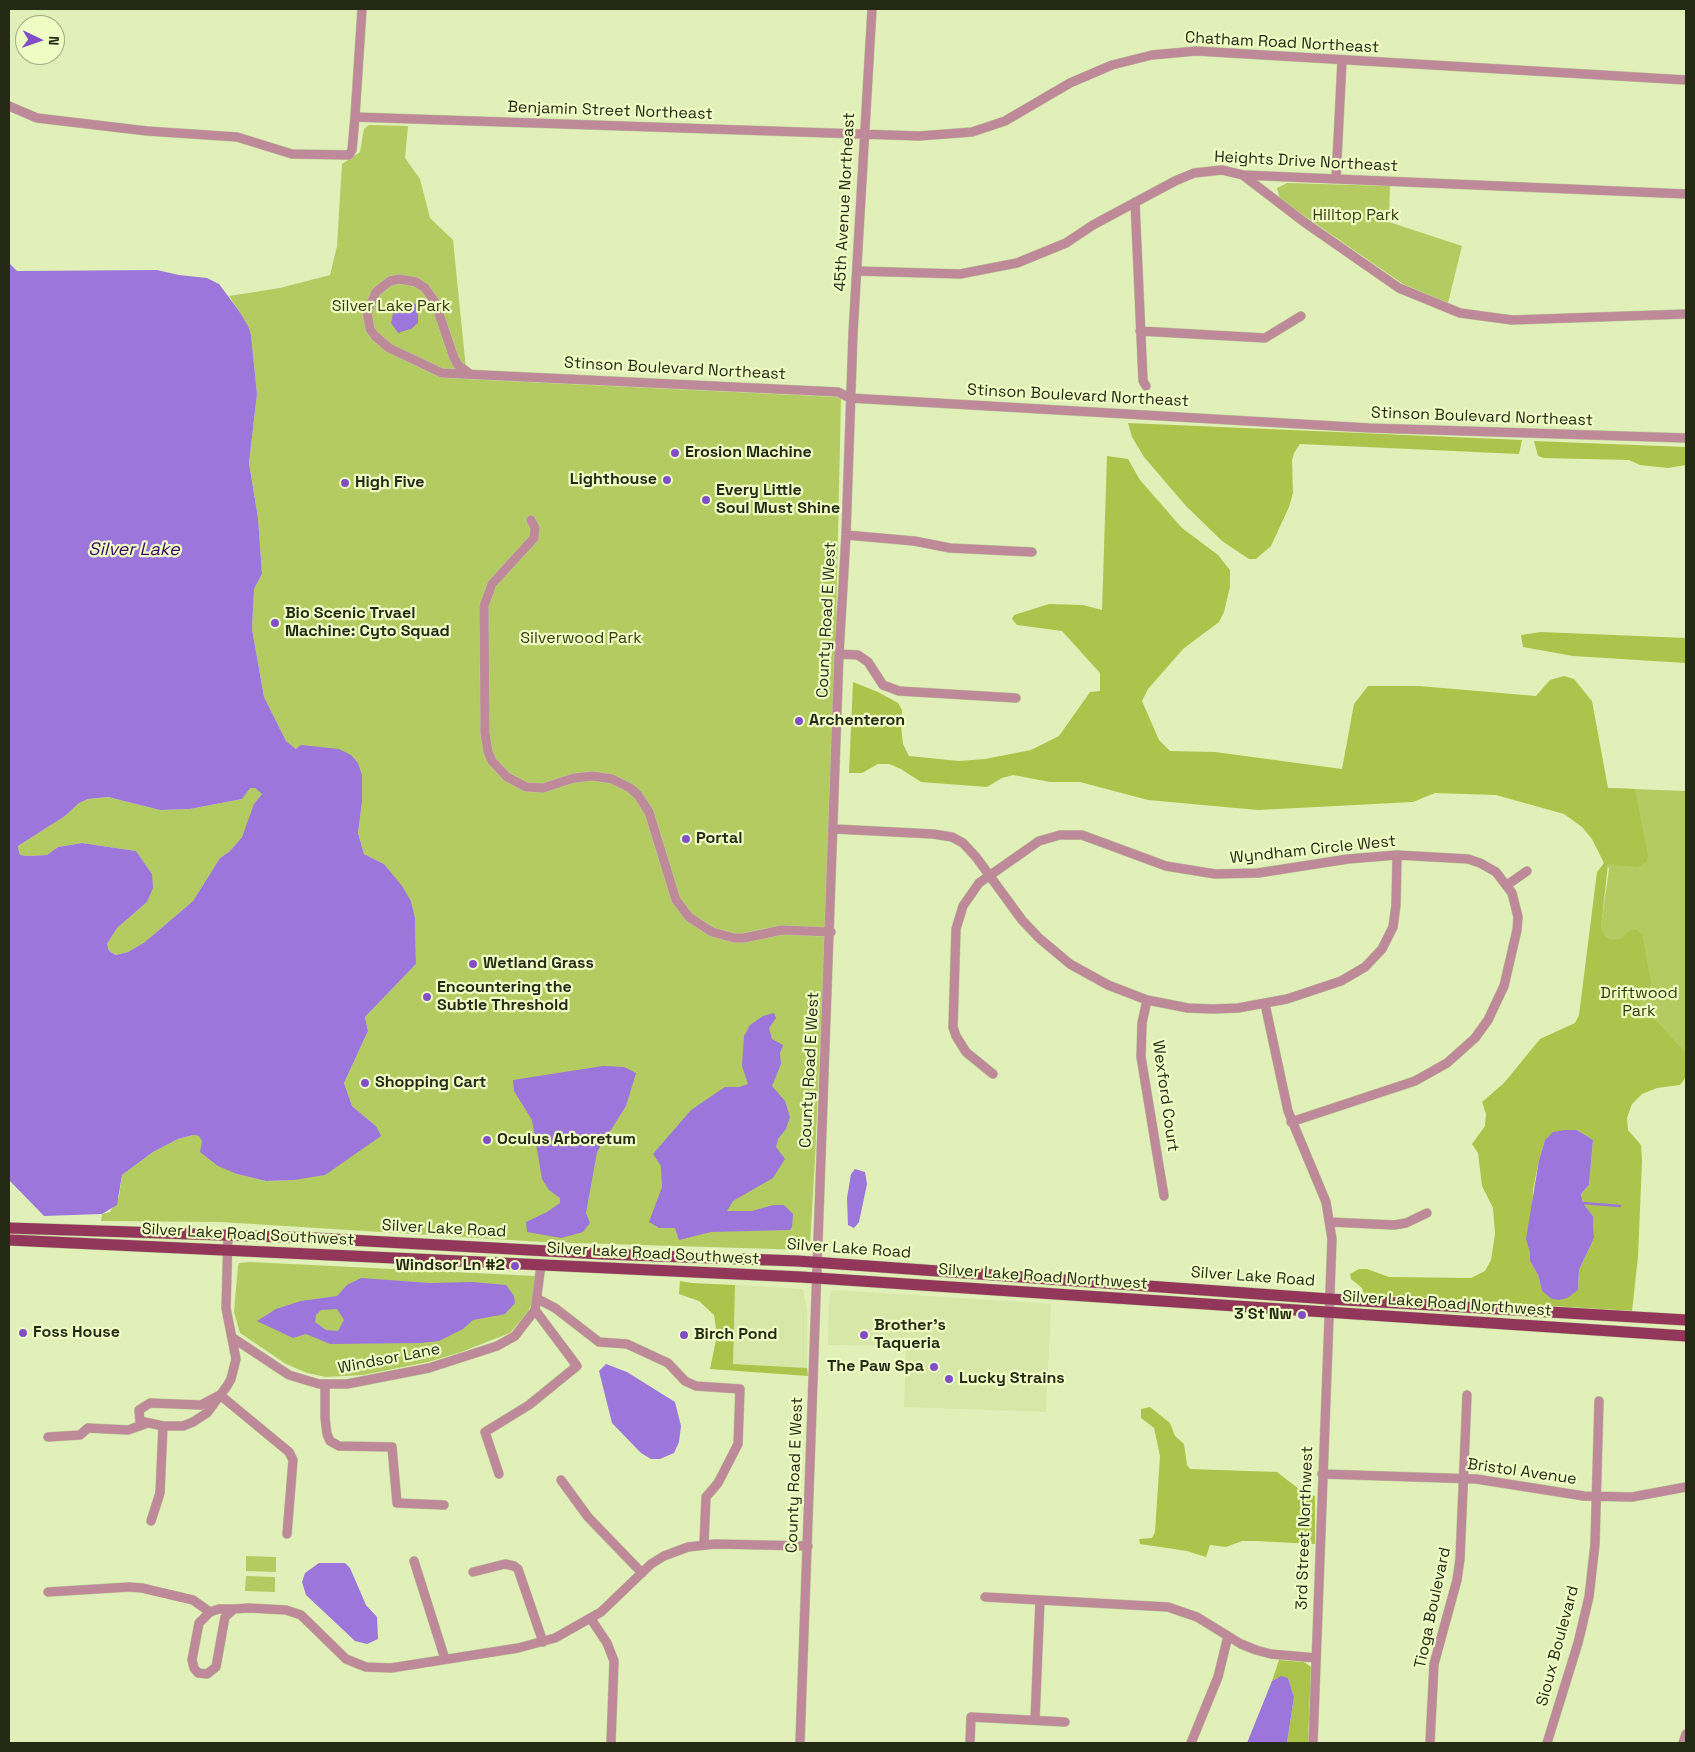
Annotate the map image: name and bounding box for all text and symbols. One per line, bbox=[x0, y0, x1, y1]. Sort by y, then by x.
north arrow bbox=[15, 15, 65, 65]
street label: Chatham Road Northeast bbox=[1184, 28, 1380, 58]
text: N bbox=[45, 36, 63, 46]
street label: Benjamin Street Northeast bbox=[507, 98, 713, 124]
street label: 45th Avenue Northeast bbox=[831, 112, 859, 292]
street label: Heights Drive Northeast bbox=[1214, 148, 1398, 176]
park label: Hilltop Park bbox=[1313, 206, 1399, 226]
park label: Silver Lake Park bbox=[332, 297, 450, 317]
street label: Stinson Boulevard Northeast bbox=[564, 354, 786, 384]
street label: Stinson Boulevard Northeast bbox=[967, 381, 1189, 411]
street label: Stinson Boulevard Northeast bbox=[1371, 404, 1593, 430]
place label: Erosion Machine bbox=[685, 443, 812, 463]
marker: Erosion Machine bbox=[669, 447, 681, 459]
place label: Lighthouse bbox=[570, 470, 657, 490]
place label: High Five bbox=[355, 473, 424, 493]
marker: Lighthouse bbox=[661, 474, 673, 486]
marker: High Five bbox=[339, 477, 351, 489]
place label: Every Little Soul Must Shine bbox=[716, 481, 840, 519]
marker: Every Little Soul Must Shine bbox=[700, 494, 712, 506]
water label: Silver Lake bbox=[88, 539, 180, 561]
street label: County Road E West bbox=[813, 542, 841, 698]
place label: Bio Scenic Trvael Machine: Cyto Squad bbox=[285, 604, 450, 642]
marker: Bio Scenic Trvael Machine: Cyto Squad bbox=[269, 617, 281, 629]
park label: Silverwood Park bbox=[520, 629, 642, 649]
place label: Archenteron bbox=[809, 711, 905, 731]
marker: Archenteron bbox=[793, 715, 805, 727]
place label: Portal bbox=[696, 829, 742, 849]
street label: Wyndham Circle West bbox=[1229, 832, 1397, 868]
marker: Portal bbox=[680, 833, 692, 845]
place label: Wetland Grass bbox=[483, 954, 594, 974]
marker: Wetland Grass bbox=[467, 958, 479, 970]
place label: Encountering the Subtle Threshold bbox=[437, 978, 572, 1016]
park label: Driftwood Park bbox=[1600, 984, 1678, 1022]
marker: Encountering the Subtle Threshold bbox=[421, 991, 433, 1003]
street label: County Road E West bbox=[796, 992, 824, 1148]
street label: Wexford Court bbox=[1148, 1039, 1182, 1153]
place label: Shopping Cart bbox=[375, 1073, 486, 1093]
marker: Shopping Cart bbox=[359, 1077, 371, 1089]
place label: Oculus Arboretum bbox=[497, 1130, 636, 1150]
marker: Oculus Arboretum bbox=[481, 1134, 493, 1146]
street label: Silver Lake Road bbox=[381, 1216, 507, 1242]
street label: Silver Lake Road Southwest bbox=[141, 1220, 355, 1250]
street label: Silver Lake Road bbox=[786, 1235, 912, 1263]
street label: Silver Lake Road Southwest bbox=[546, 1239, 760, 1269]
place label: Windsor Ln #2 bbox=[395, 1256, 505, 1276]
marker: Windsor Ln #2 bbox=[509, 1260, 521, 1272]
street label: Silver Lake Road Northwest bbox=[938, 1260, 1148, 1294]
street label: Silver Lake Road bbox=[1190, 1263, 1316, 1291]
street label: Silver Lake Road Northwest bbox=[1342, 1287, 1552, 1321]
place label: 3 St Nw bbox=[1234, 1305, 1292, 1325]
marker: 3 St Nw bbox=[1296, 1309, 1308, 1321]
place label: Brother's Taqueria bbox=[874, 1316, 946, 1354]
place label: Foss House bbox=[33, 1323, 120, 1343]
place label: Birch Pond bbox=[694, 1325, 778, 1345]
marker: Foss House bbox=[17, 1327, 29, 1339]
marker: Birch Pond bbox=[678, 1329, 690, 1341]
marker: Brother's Taqueria bbox=[858, 1329, 870, 1341]
street label: Windsor Lane bbox=[336, 1340, 442, 1378]
place label: The Paw Spa bbox=[827, 1357, 924, 1377]
marker: The Paw Spa bbox=[928, 1361, 940, 1373]
place label: Lucky Strains bbox=[959, 1369, 1065, 1389]
marker: Lucky Strains bbox=[943, 1373, 955, 1385]
street label: County Road E West bbox=[783, 1397, 807, 1553]
street label: 3rd Street Northwest bbox=[1293, 1446, 1317, 1610]
street label: Bristol Avenue bbox=[1466, 1455, 1578, 1489]
street label: Tioga Boulevard bbox=[1411, 1546, 1455, 1670]
street label: Sioux Boulevard bbox=[1533, 1584, 1583, 1708]

